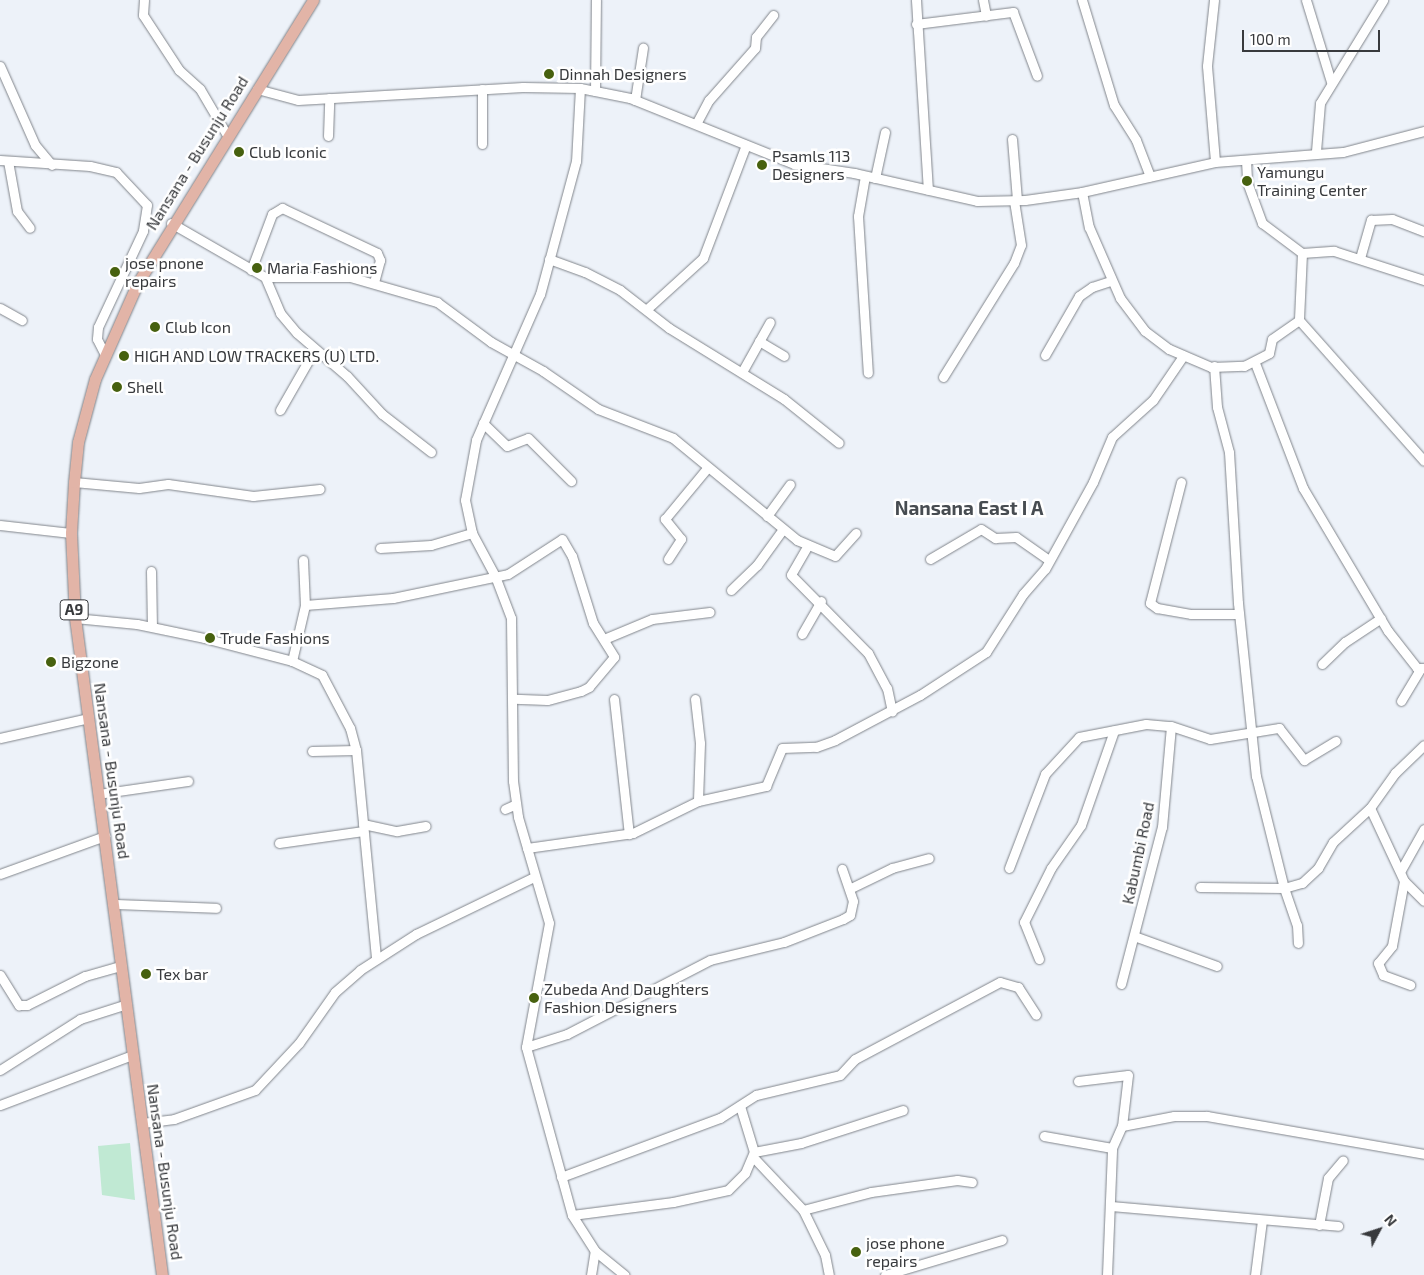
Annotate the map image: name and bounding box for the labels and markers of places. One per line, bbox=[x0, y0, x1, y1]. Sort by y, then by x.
place label: Dinnah Designers bbox=[559, 64, 687, 84]
marker: Dinnah Designers bbox=[543, 68, 555, 80]
place label: Club Iconic bbox=[249, 142, 327, 162]
marker: Club Iconic bbox=[233, 146, 245, 158]
place label: Psamls 113 Designers bbox=[772, 146, 850, 184]
marker: Psamls 113 Designers bbox=[756, 159, 768, 171]
place label: Yamungu Training Center bbox=[1257, 162, 1367, 200]
marker: Yamungu Training Center bbox=[1241, 175, 1253, 187]
place label: jose pnone repairs bbox=[125, 253, 204, 291]
place label: Maria Fashions bbox=[267, 258, 377, 278]
marker: Maria Fashions bbox=[251, 262, 263, 274]
marker: jose pnone repairs bbox=[109, 266, 121, 278]
place label: Club Icon bbox=[165, 317, 231, 337]
marker: Club Icon bbox=[149, 321, 161, 333]
place label: HIGH AND LOW TRACKERS (U) LTD. bbox=[134, 346, 380, 366]
marker: HIGH AND LOW TRACKERS (U) LTD. bbox=[118, 350, 130, 362]
place label: Shell bbox=[127, 377, 163, 397]
marker: Shell bbox=[111, 381, 123, 393]
place label: Trude Fashions bbox=[220, 628, 330, 648]
marker: Trude Fashions bbox=[204, 632, 216, 644]
place label: Bigzone bbox=[61, 652, 119, 672]
marker: Bigzone bbox=[45, 656, 57, 668]
place label: Tex bar bbox=[156, 964, 208, 984]
marker: Tex bar bbox=[140, 968, 152, 980]
place label: Zubeda And Daughters Fashion Designers bbox=[544, 979, 709, 1017]
marker: Zubeda And Daughters Fashion Designers bbox=[528, 992, 540, 1004]
place label: jose phone repairs bbox=[866, 1233, 945, 1271]
marker: jose phone repairs bbox=[850, 1246, 862, 1258]

